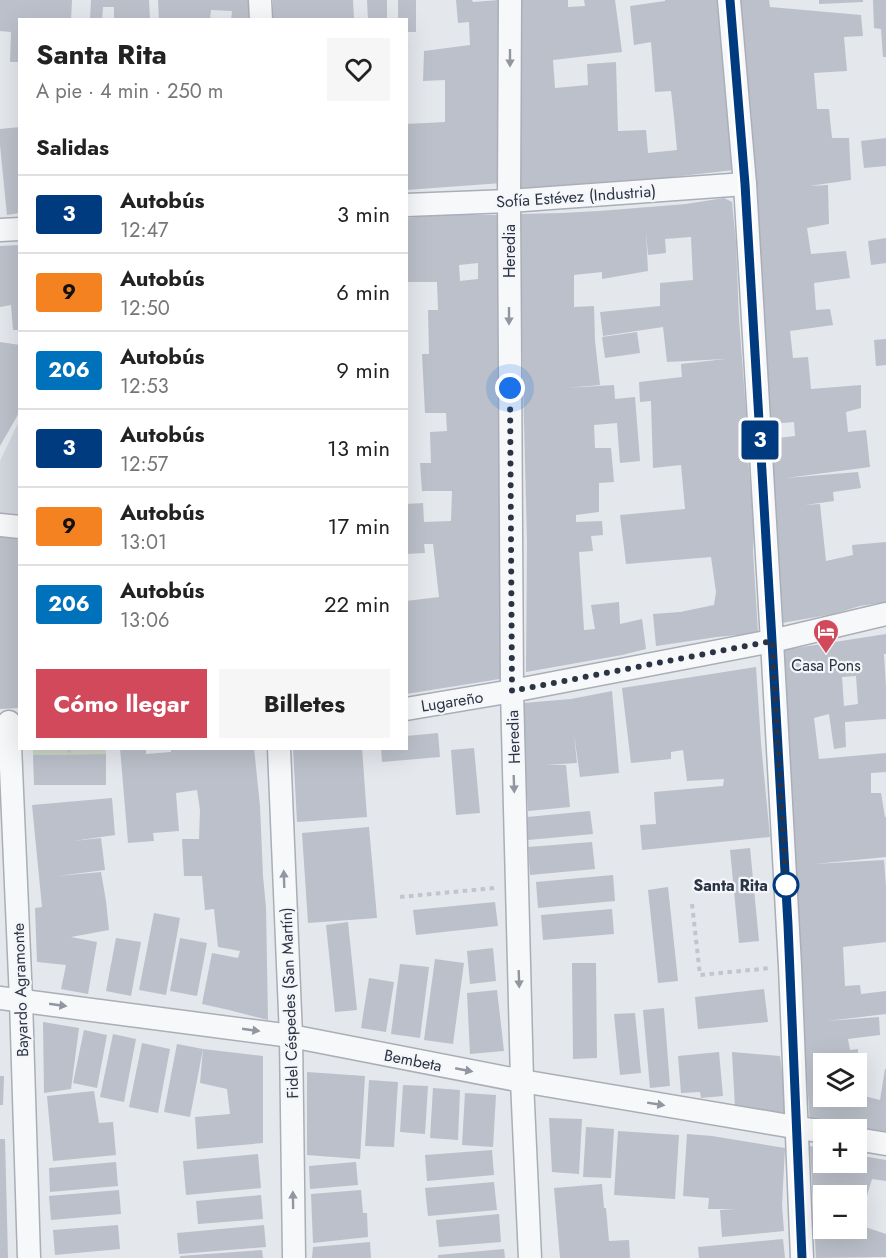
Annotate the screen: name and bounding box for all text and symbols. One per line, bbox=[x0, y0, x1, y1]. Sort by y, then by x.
text: Santa Rita bbox=[36, 34, 167, 75]
button: heart bbox=[327, 38, 390, 101]
one-way arrow bbox=[505, 49, 514, 68]
text: A pie · 4 min · 250 m bbox=[36, 77, 223, 106]
text: Salidas bbox=[36, 131, 109, 163]
street label: Sofía Estévez (Industria) bbox=[495, 179, 657, 214]
text: Autobús bbox=[120, 184, 205, 216]
text: 3 min bbox=[337, 198, 390, 230]
text: 3 bbox=[62, 199, 76, 229]
text: 12:47 bbox=[120, 216, 169, 245]
street label: Heredia bbox=[498, 224, 521, 278]
text: Autobús bbox=[120, 262, 205, 294]
text: 6 min bbox=[336, 276, 390, 308]
text: 9 bbox=[62, 277, 76, 307]
text: 12:50 bbox=[120, 294, 170, 323]
one-way arrow bbox=[504, 307, 514, 326]
text: Autobús bbox=[120, 340, 205, 372]
text: 9 min bbox=[336, 354, 390, 386]
text: 206 bbox=[48, 355, 90, 385]
text: 12:53 bbox=[120, 372, 169, 401]
your location bbox=[495, 373, 525, 403]
text: Autobús bbox=[120, 418, 205, 450]
line badge: 3 bbox=[740, 420, 780, 460]
text: 3 bbox=[753, 425, 767, 455]
text: 13 min bbox=[327, 432, 390, 464]
text: 3 bbox=[62, 433, 76, 463]
text: 12:57 bbox=[120, 450, 168, 479]
text: Autobús bbox=[120, 496, 205, 528]
text: 17 min bbox=[328, 510, 390, 542]
text: 9 bbox=[62, 511, 76, 541]
text: 13:01 bbox=[120, 528, 167, 557]
text: Autobús bbox=[120, 574, 205, 606]
text: 22 min bbox=[324, 588, 390, 620]
text: 206 bbox=[48, 589, 90, 619]
text: 13:06 bbox=[120, 606, 169, 635]
hotel icon: Casa Pons bbox=[811, 617, 841, 655]
place label: Casa Pons bbox=[791, 654, 861, 677]
button: Cómo llegar bbox=[36, 669, 207, 738]
button: Billetes bbox=[219, 669, 390, 738]
street label: Lugareño bbox=[419, 685, 485, 718]
street label: Heredia bbox=[501, 710, 526, 764]
one-way arrow bbox=[509, 775, 519, 794]
one-way arrow bbox=[280, 869, 289, 888]
marker: Santa Rita bbox=[773, 872, 799, 898]
place label: Santa Rita bbox=[693, 874, 768, 897]
street label: Fidel Céspedes (San Martín) bbox=[275, 907, 304, 1099]
street label: Bayardo Agramonte bbox=[7, 923, 34, 1057]
one-way arrow bbox=[515, 970, 524, 989]
one-way arrow bbox=[49, 1000, 68, 1009]
one-way arrow bbox=[242, 1026, 261, 1035]
street label: Bembeta bbox=[382, 1044, 444, 1077]
map controls bbox=[813, 1053, 867, 1239]
button: layers bbox=[813, 1053, 867, 1107]
one-way arrow bbox=[454, 1066, 473, 1075]
one-way arrow bbox=[646, 1099, 665, 1108]
button: + bbox=[813, 1119, 867, 1173]
button: − bbox=[813, 1185, 867, 1239]
one-way arrow bbox=[289, 1190, 298, 1209]

